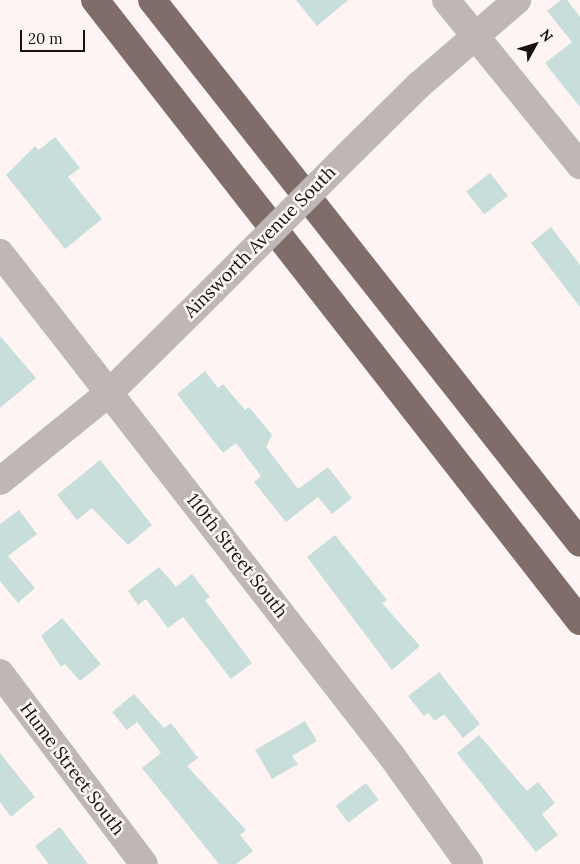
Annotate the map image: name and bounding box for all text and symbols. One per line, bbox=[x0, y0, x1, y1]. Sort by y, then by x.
scale bar bbox=[22, 20, 88, 52]
north arrow bbox=[510, 20, 560, 70]
text: N bbox=[536, 26, 557, 45]
text: 20 m bbox=[28, 29, 63, 48]
street label: Ainsworth Avenue South bbox=[180, 162, 340, 322]
street label: 110th Street South bbox=[182, 490, 292, 622]
street label: Hume Street South bbox=[15, 699, 129, 839]

